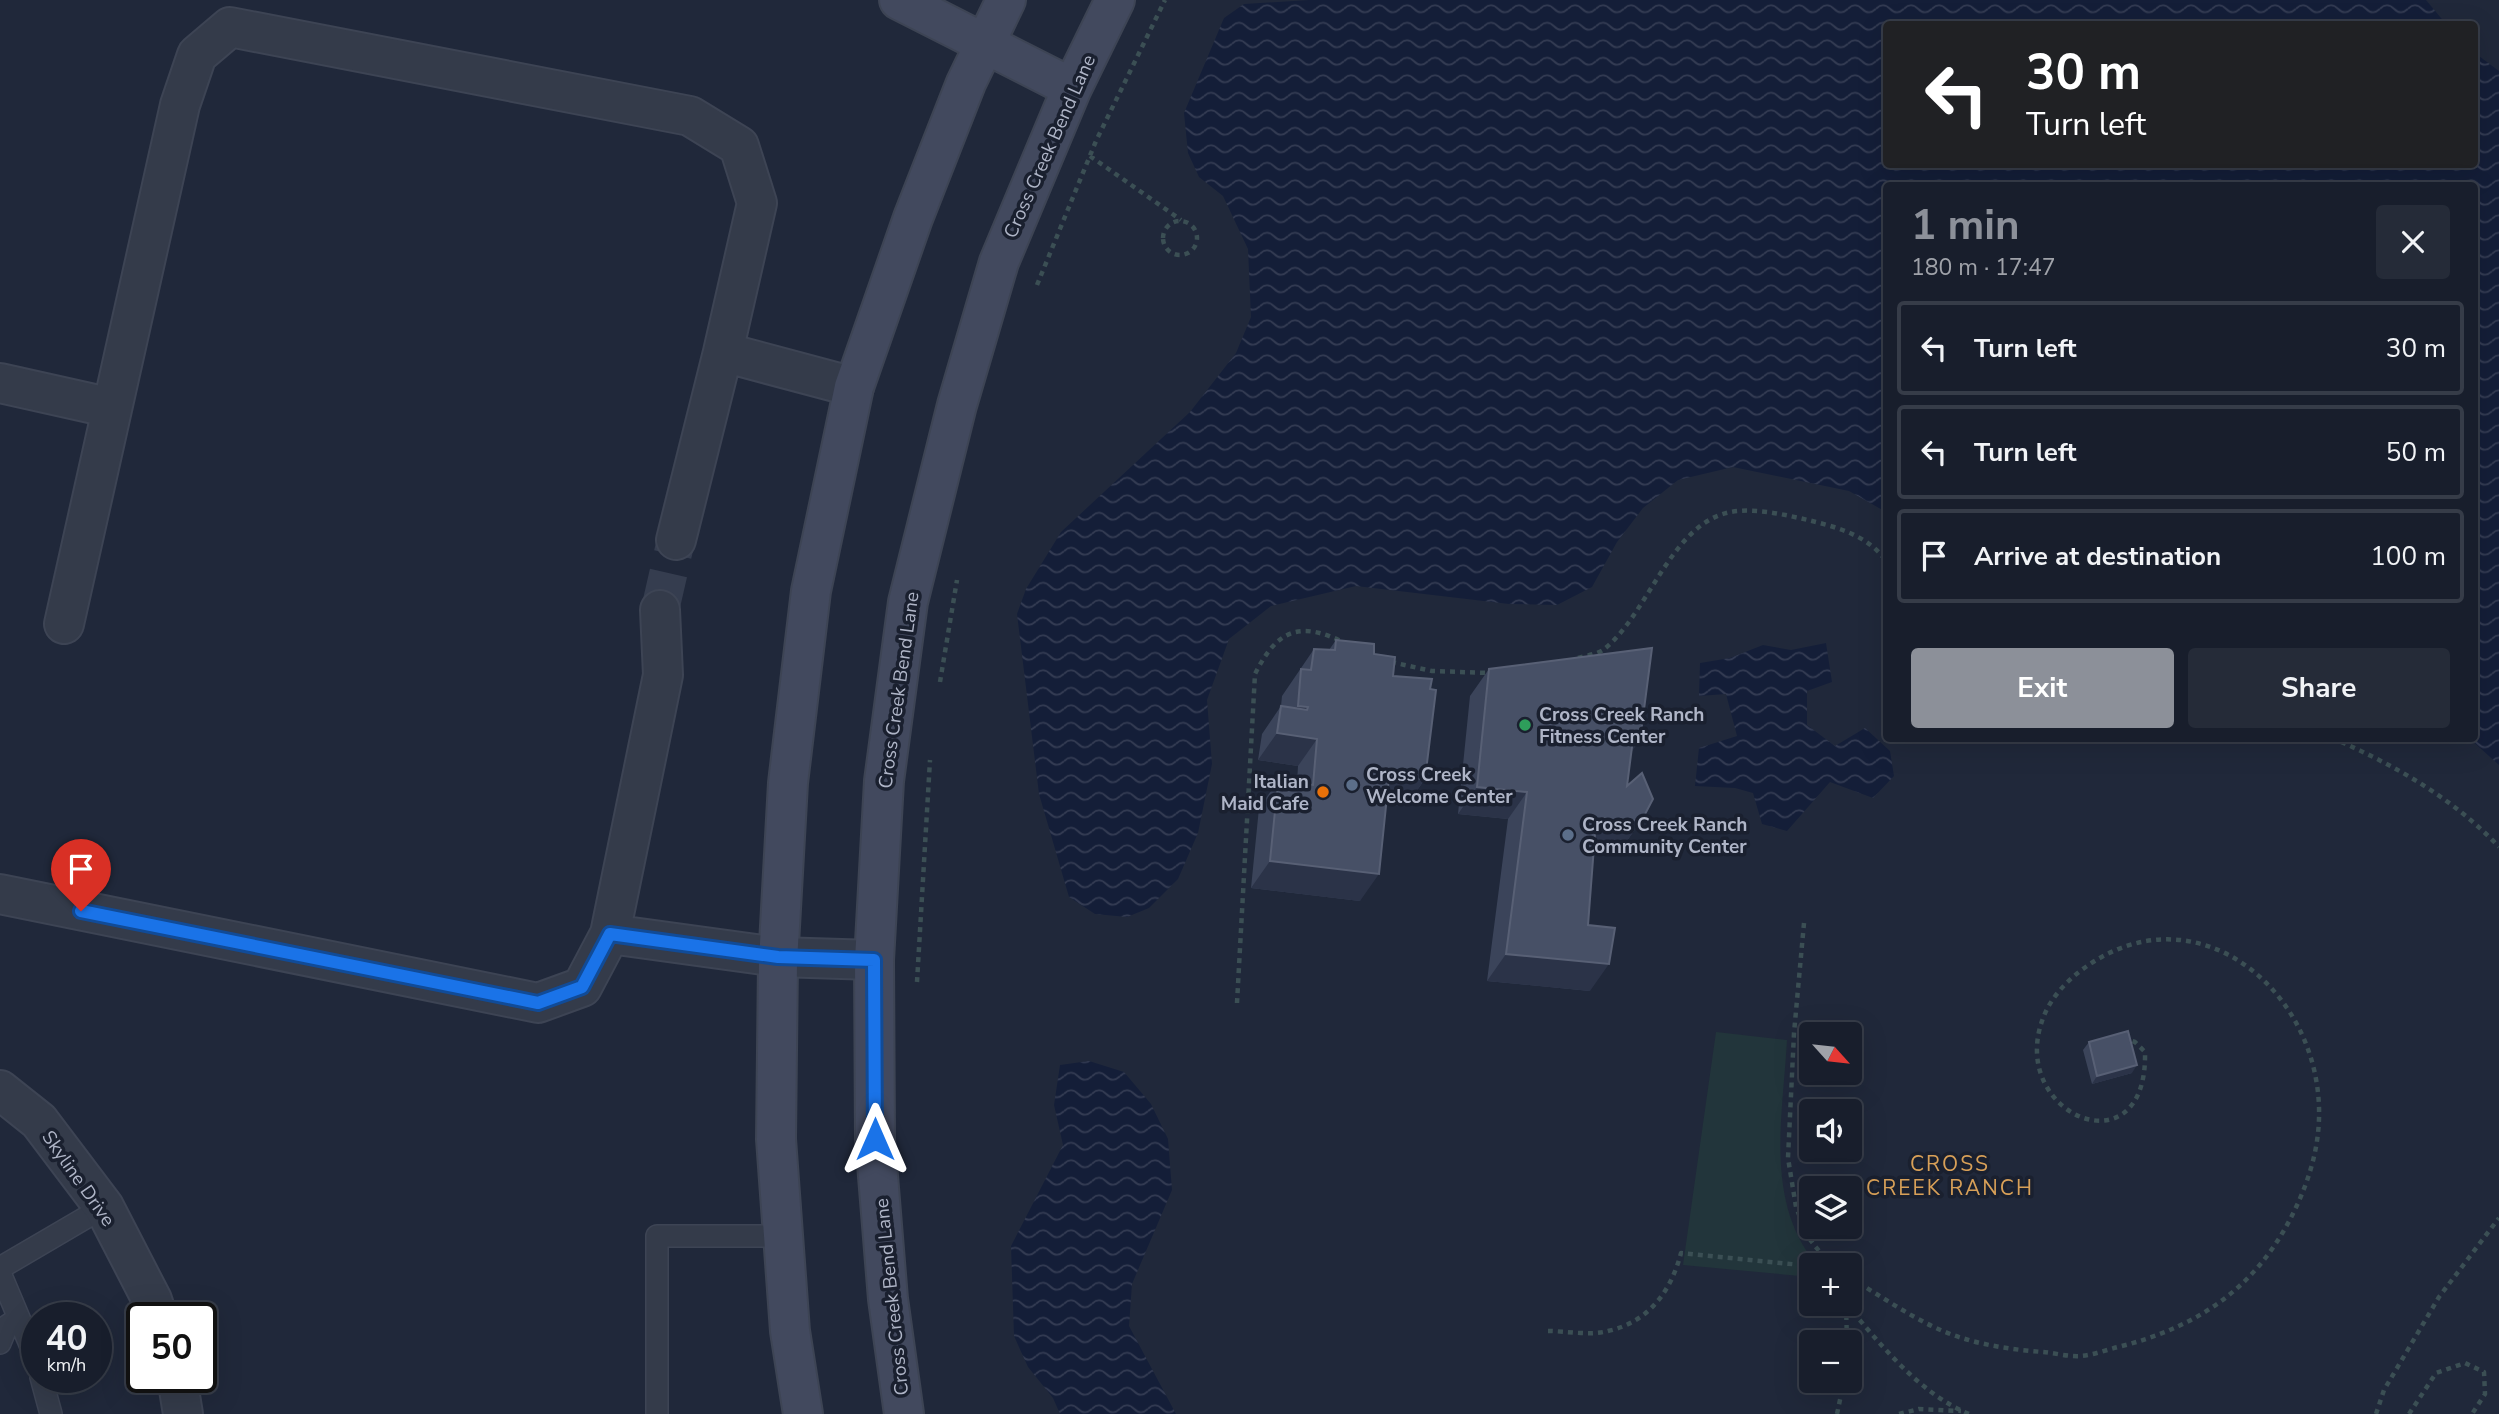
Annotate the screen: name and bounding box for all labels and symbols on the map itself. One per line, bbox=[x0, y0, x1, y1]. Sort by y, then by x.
street label: Cross Creek Bend Lane bbox=[998, 51, 1102, 242]
street label: Cross Creek Bend Lane bbox=[872, 590, 926, 790]
place label: Cross Creek Ranch Fitness Center bbox=[1539, 702, 1704, 750]
marker: Cross Creek Ranch Fitness Center bbox=[1517, 717, 1533, 733]
place label: Cross Creek Welcome Center bbox=[1366, 762, 1513, 810]
place label: Italian Maid Cafe bbox=[1221, 769, 1309, 817]
marker: Cross Creek Welcome Center bbox=[1344, 777, 1360, 793]
marker: Italian Maid Cafe bbox=[1315, 784, 1331, 800]
place label: Cross Creek Ranch Community Center bbox=[1582, 812, 1747, 860]
marker: Cross Creek Ranch Community Center bbox=[1560, 827, 1576, 843]
pin bbox=[51, 839, 111, 911]
north arrow bbox=[1799, 1022, 1862, 1085]
position arrow bbox=[838, 1102, 912, 1176]
street label: Skyline Drive bbox=[36, 1125, 121, 1232]
district label: CROSS CREEK RANCH bbox=[1866, 1150, 2034, 1202]
street label: Cross Creek Bend Lane bbox=[869, 1197, 915, 1397]
speed limit sign: 50 bbox=[126, 1302, 217, 1393]

